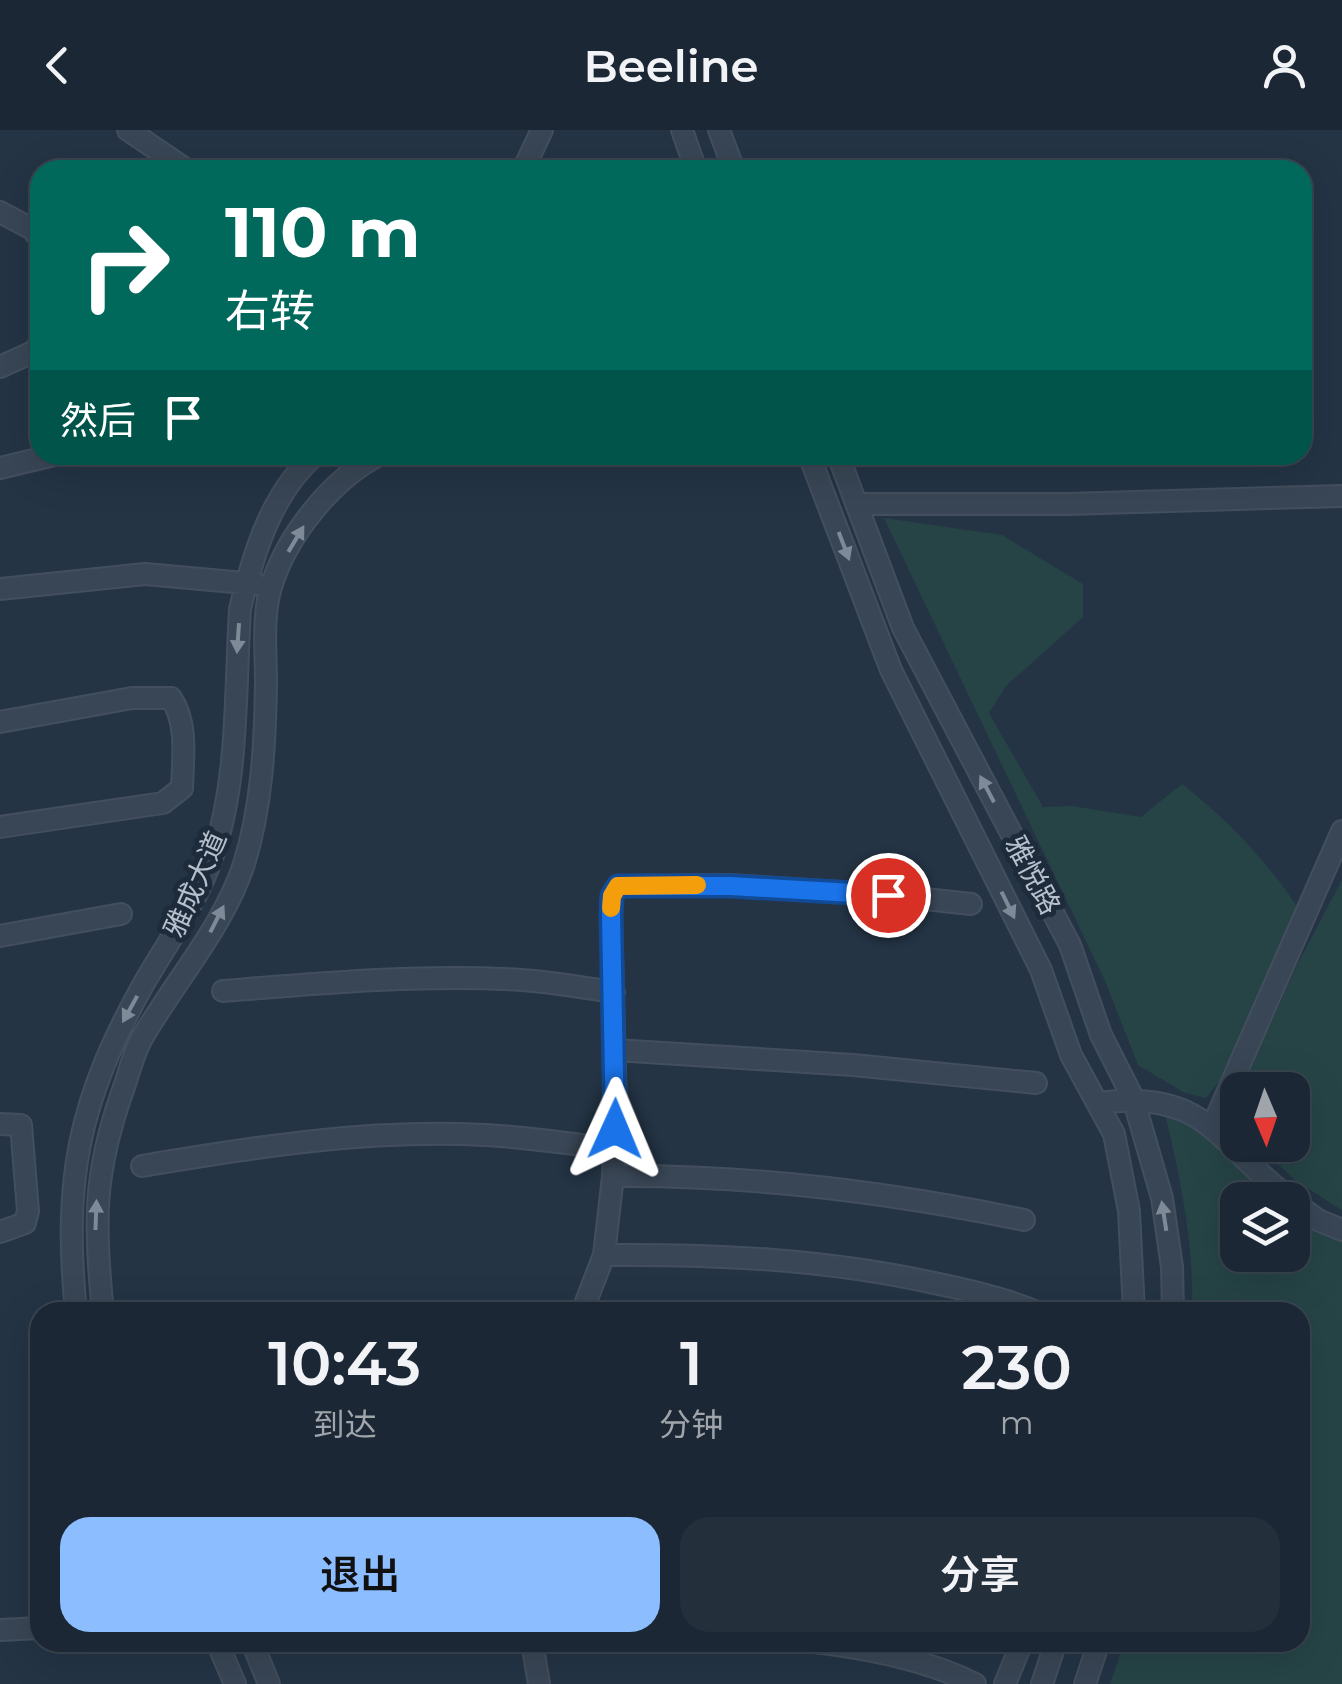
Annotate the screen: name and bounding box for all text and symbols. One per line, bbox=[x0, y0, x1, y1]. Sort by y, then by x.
icon: back bbox=[30, 38, 85, 93]
text: Beeline bbox=[583, 38, 759, 93]
icon: person bbox=[1257, 38, 1312, 93]
text: 110 m bbox=[225, 189, 421, 275]
icon: right bbox=[60, 200, 190, 330]
text: 右转 bbox=[225, 283, 315, 338]
icon: arrive bbox=[156, 390, 211, 445]
text: 然后 bbox=[60, 397, 136, 444]
one-way arrow bbox=[287, 525, 304, 553]
one-way arrow bbox=[836, 531, 852, 561]
one-way arrow bbox=[230, 622, 246, 654]
one-way arrow bbox=[979, 774, 996, 803]
street label: 雅成大道 bbox=[157, 826, 233, 942]
street label: 雅悦路 bbox=[998, 830, 1068, 920]
pin bbox=[846, 853, 931, 938]
icon: arrive bbox=[861, 868, 916, 923]
one-way arrow bbox=[999, 890, 1016, 919]
one-way arrow bbox=[208, 904, 225, 933]
one-way arrow bbox=[121, 995, 139, 1023]
north arrow bbox=[1220, 1072, 1310, 1162]
map controls bbox=[1220, 1072, 1310, 1272]
position arrow bbox=[563, 1077, 667, 1181]
button: layers bbox=[1220, 1182, 1310, 1272]
one-way arrow bbox=[89, 1199, 105, 1231]
one-way arrow bbox=[1156, 1199, 1172, 1231]
text: 10:43 bbox=[268, 1327, 421, 1400]
text: 1 bbox=[680, 1327, 703, 1400]
text: 230 bbox=[962, 1331, 1072, 1404]
text: m bbox=[1000, 1403, 1034, 1442]
text: 到达 bbox=[313, 1405, 377, 1444]
text: 分钟 bbox=[659, 1405, 723, 1444]
button: 退出 bbox=[60, 1517, 660, 1632]
button: 分享 bbox=[680, 1517, 1280, 1632]

